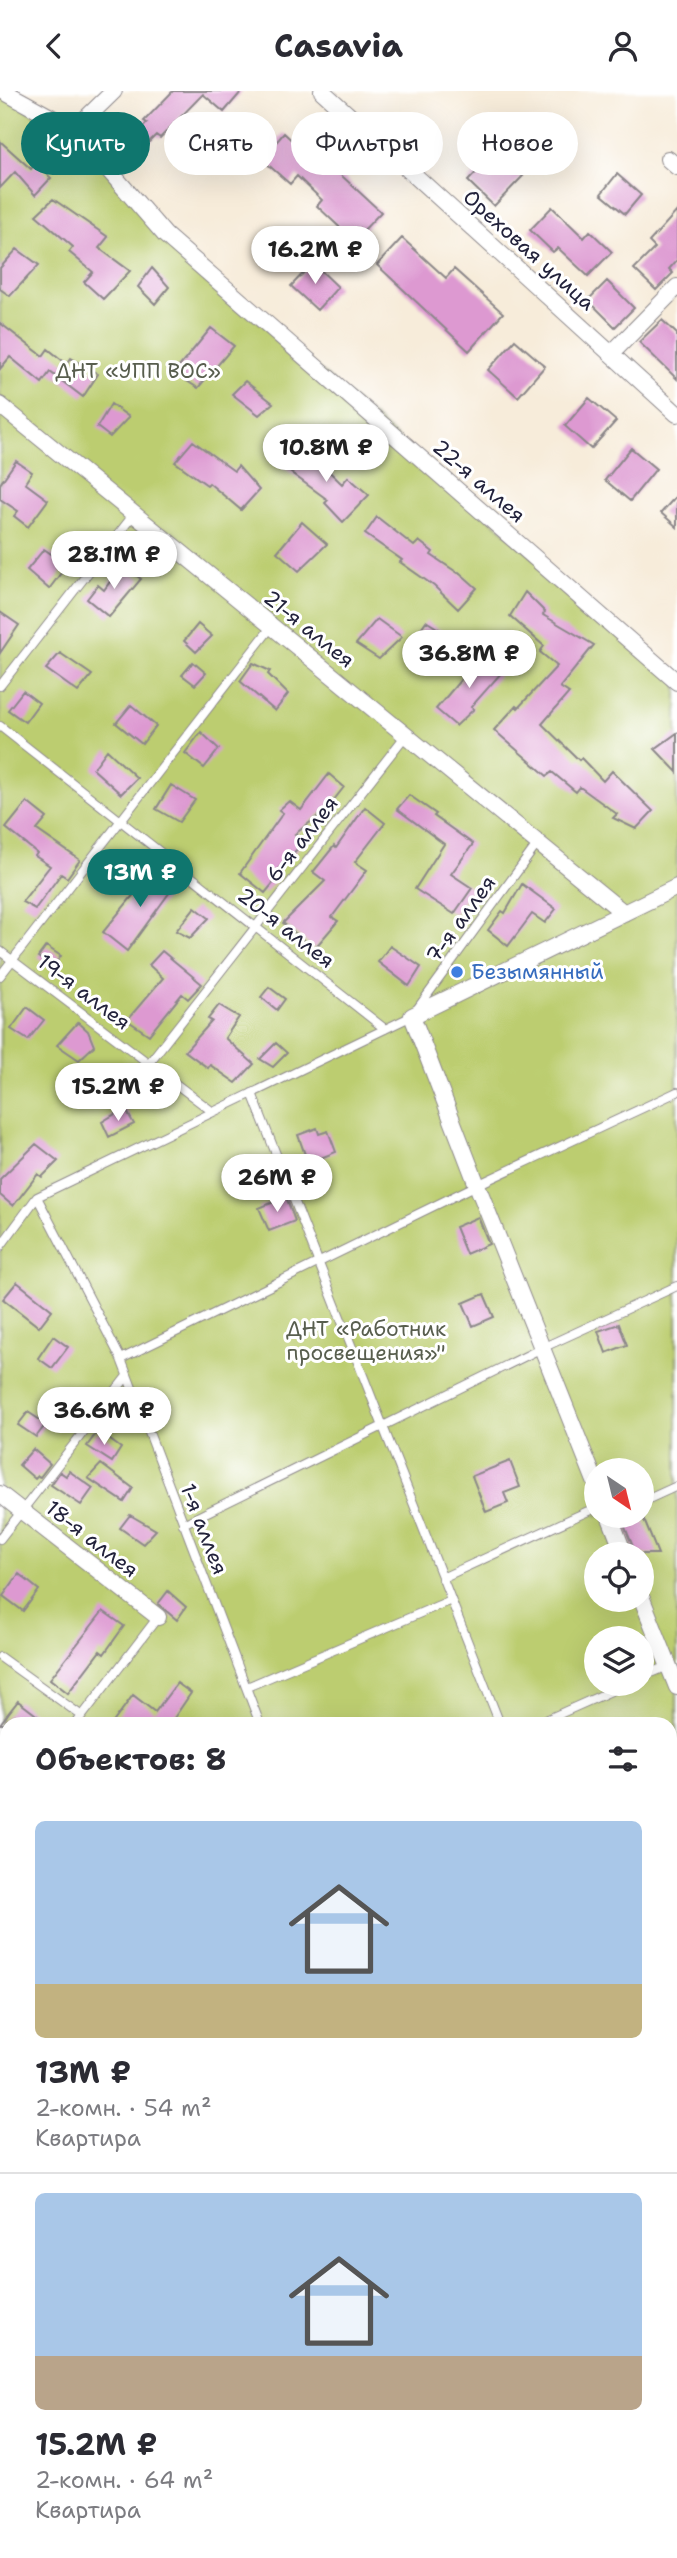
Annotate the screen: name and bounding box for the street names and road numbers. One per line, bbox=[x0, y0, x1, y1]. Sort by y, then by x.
street label: Ореховая улица bbox=[457, 183, 601, 317]
street label: 22-я аллея bbox=[427, 433, 531, 529]
street label: 21-я аллея bbox=[258, 584, 360, 674]
street label: 6-я аллея bbox=[260, 790, 344, 888]
street label: 7-я аллея bbox=[420, 870, 502, 968]
street label: 20-я аллея bbox=[232, 881, 340, 975]
street label: 19-я аллея bbox=[32, 948, 136, 1036]
street label: 1-я аллея bbox=[174, 1479, 234, 1579]
street label: 18-я аллея bbox=[40, 1494, 144, 1584]

